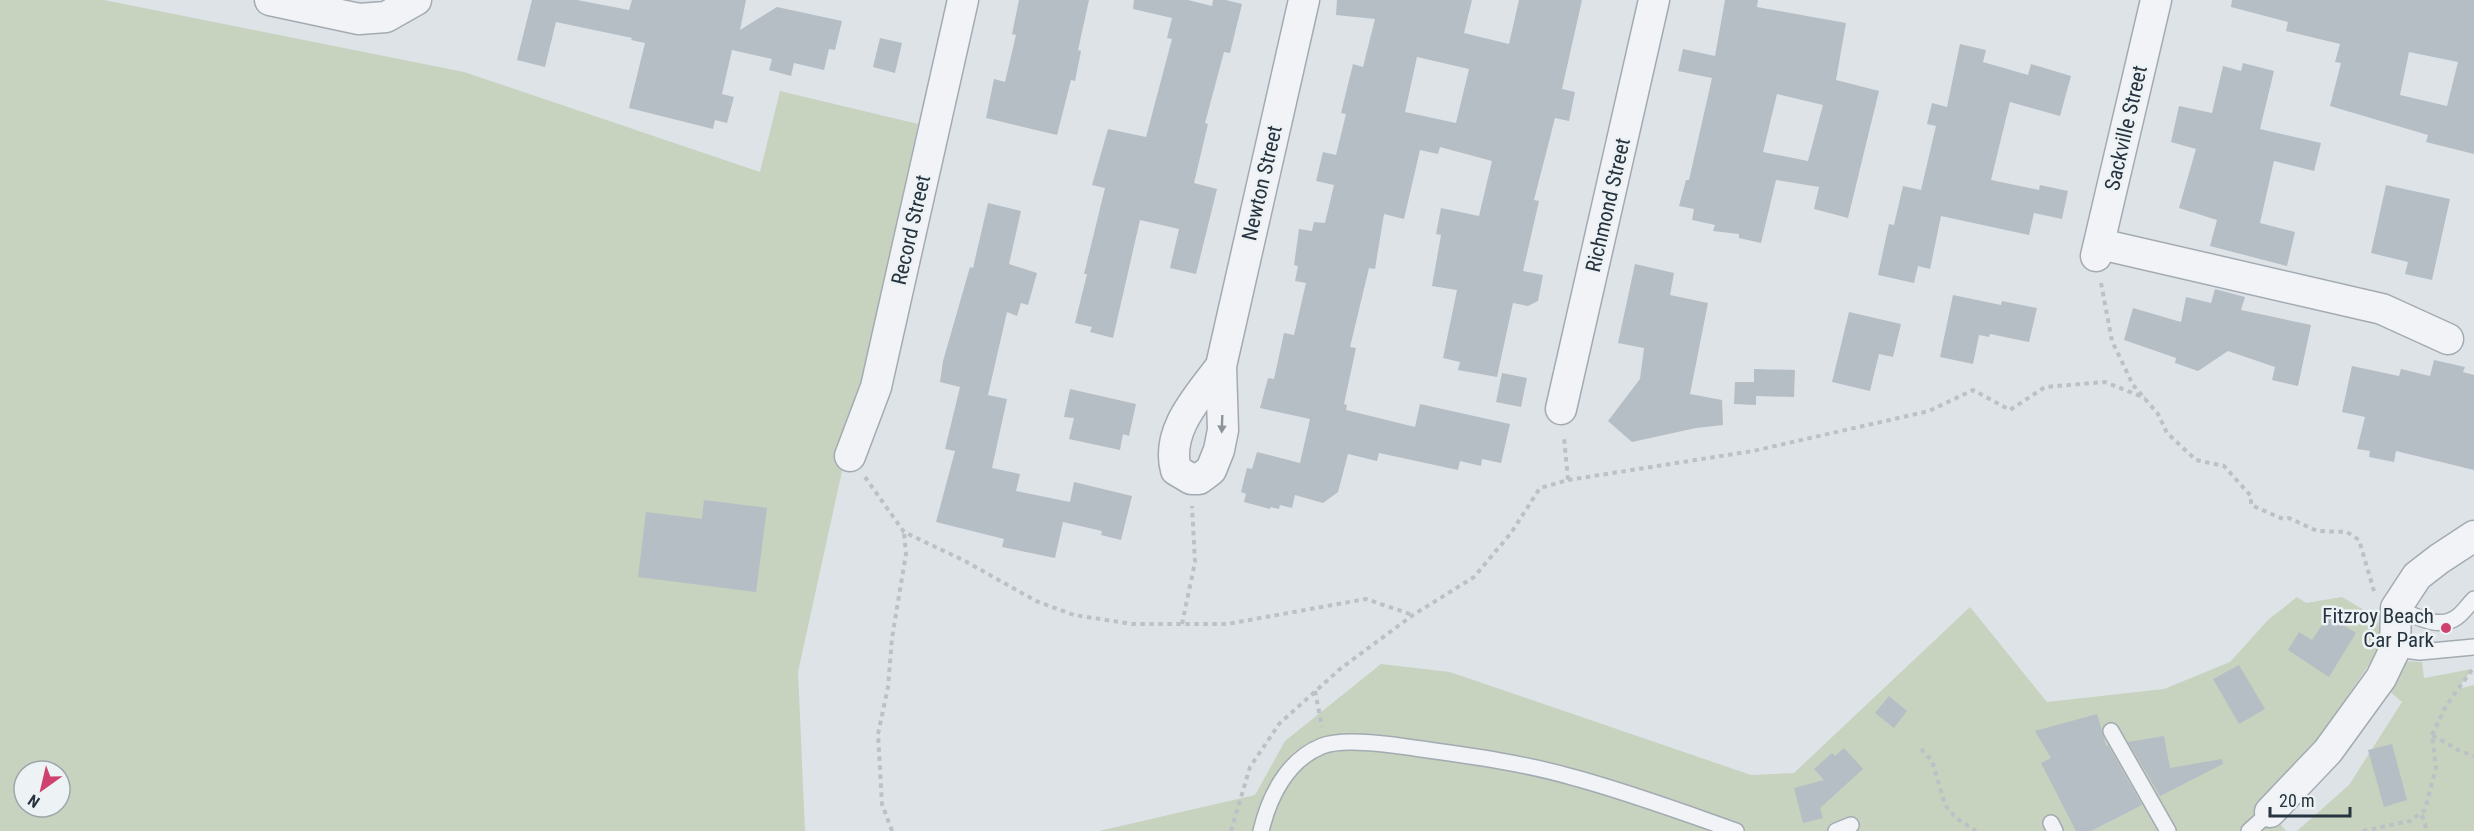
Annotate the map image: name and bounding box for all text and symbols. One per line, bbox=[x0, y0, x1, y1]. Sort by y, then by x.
street label: Sackville Street bbox=[2100, 63, 2152, 193]
street label: Newton Street bbox=[1237, 123, 1287, 243]
street label: Richmond Street bbox=[1581, 136, 1635, 274]
street label: Record Street bbox=[887, 173, 935, 287]
one-way arrow bbox=[1218, 415, 1227, 434]
place label: Fitzroy Beach Car Park bbox=[2322, 604, 2435, 652]
marker: Fitzroy Beach Car Park bbox=[2439, 621, 2453, 635]
north arrow bbox=[12, 759, 72, 819]
scale bar bbox=[2270, 780, 2350, 818]
text: N bbox=[25, 790, 43, 812]
text: 20 m bbox=[2279, 790, 2314, 811]

